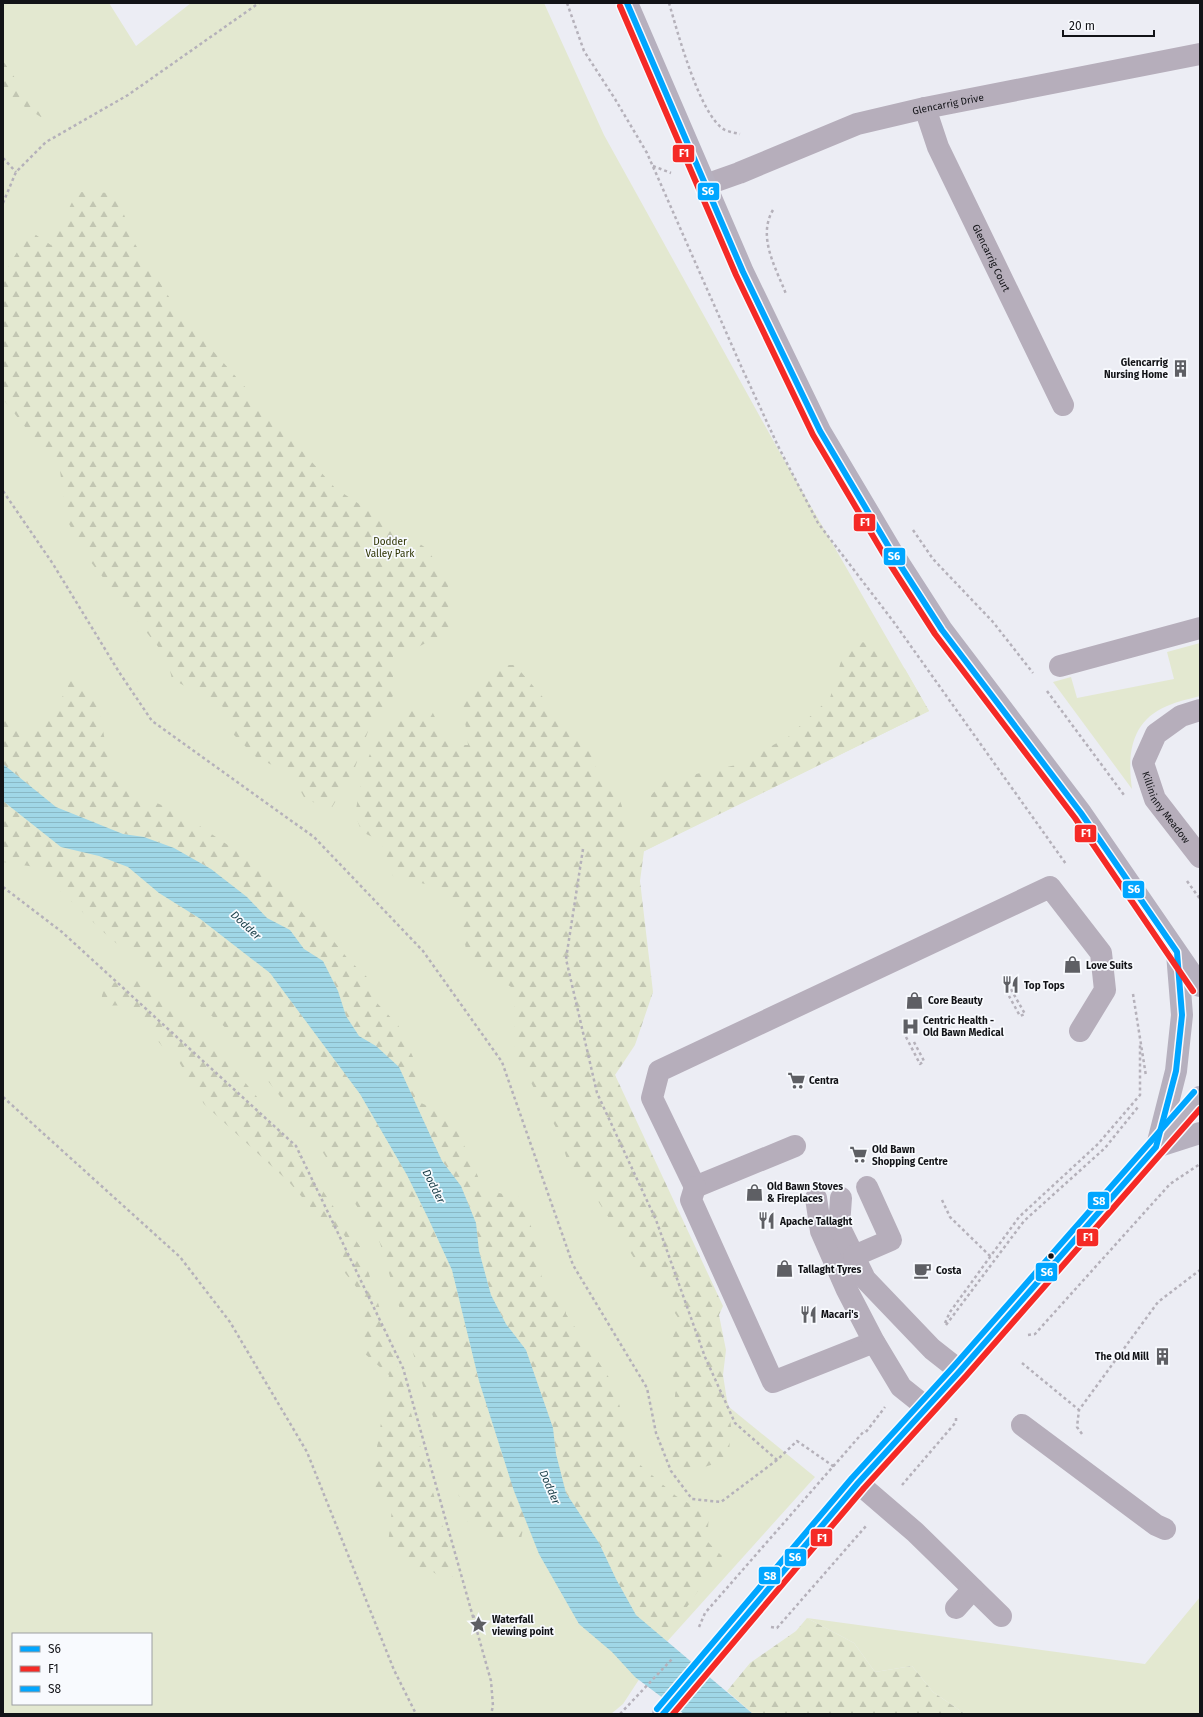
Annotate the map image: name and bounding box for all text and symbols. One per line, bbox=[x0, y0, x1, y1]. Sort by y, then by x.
scale bar bbox=[1063, 12, 1154, 38]
text: 20 m bbox=[1069, 19, 1095, 33]
street label: Glencarrig Drive bbox=[911, 92, 985, 118]
line badge: F1 bbox=[672, 144, 695, 163]
text: F1 bbox=[679, 147, 689, 160]
line badge: S6 bbox=[697, 182, 720, 201]
text: S6 bbox=[702, 185, 714, 198]
street label: Glencarrig Court bbox=[969, 222, 1012, 294]
place label: Glencarrig Nursing Home bbox=[1104, 357, 1168, 381]
building icon: Glencarrig Nursing Home bbox=[1171, 358, 1191, 378]
line badge: F1 bbox=[853, 513, 876, 532]
text: F1 bbox=[860, 516, 870, 529]
park label: Dodder Valley Park bbox=[366, 536, 415, 560]
line badge: S6 bbox=[883, 547, 906, 566]
text: S6 bbox=[888, 550, 900, 563]
street label: Killininny Meadow bbox=[1139, 770, 1192, 846]
line badge: F1 bbox=[1074, 824, 1097, 843]
text: F1 bbox=[1081, 827, 1091, 840]
line badge: S6 bbox=[1122, 880, 1145, 899]
text: S6 bbox=[1128, 883, 1140, 896]
water label: Dodder bbox=[228, 908, 264, 943]
shop icon: Love Suits bbox=[1063, 955, 1083, 975]
place label: Love Suits bbox=[1086, 960, 1133, 972]
restaurant icon: Top Tops bbox=[1001, 975, 1021, 995]
place label: Top Tops bbox=[1024, 980, 1065, 992]
shop icon: Core Beauty bbox=[905, 990, 925, 1010]
place label: Core Beauty bbox=[928, 995, 984, 1007]
place label: Centric Health - Old Bawn Medical bbox=[923, 1015, 1004, 1039]
hospital icon: Centric Health - Old Bawn Medical bbox=[900, 1016, 920, 1036]
supermarket icon: Centra bbox=[786, 1070, 806, 1090]
place label: Centra bbox=[809, 1075, 839, 1087]
place label: Old Bawn Shopping Centre bbox=[872, 1144, 948, 1168]
supermarket icon: Old Bawn Shopping Centre bbox=[849, 1145, 869, 1165]
water label: Dodder bbox=[420, 1167, 448, 1206]
place label: Old Bawn Stoves & Fireplaces bbox=[767, 1181, 843, 1205]
shop icon: Old Bawn Stoves & Fireplaces bbox=[744, 1182, 764, 1202]
line badge: S8 bbox=[1087, 1191, 1110, 1210]
text: S8 bbox=[1093, 1195, 1106, 1208]
restaurant icon: Apache Tallaght bbox=[757, 1211, 777, 1231]
place label: Apache Tallaght bbox=[779, 1216, 853, 1228]
line badge: F1 bbox=[1076, 1228, 1099, 1247]
text: F1 bbox=[1083, 1231, 1093, 1244]
unlabelled marker bbox=[1046, 1251, 1056, 1261]
shop icon: Tallaght Tyres bbox=[775, 1259, 795, 1279]
cafe icon: Costa bbox=[913, 1260, 933, 1280]
line badge: S6 bbox=[1035, 1262, 1058, 1282]
place label: Tallaght Tyres bbox=[798, 1264, 861, 1276]
place label: Costa bbox=[936, 1265, 962, 1277]
text: S6 bbox=[1041, 1266, 1053, 1279]
restaurant icon: Macari's bbox=[798, 1304, 818, 1324]
place label: Macari's bbox=[821, 1309, 859, 1321]
building icon: The Old Mill bbox=[1152, 1346, 1172, 1366]
place label: The Old Mill bbox=[1095, 1351, 1149, 1363]
water label: Dodder bbox=[536, 1468, 563, 1507]
line badge: F1 bbox=[810, 1528, 833, 1547]
text: F1 bbox=[817, 1532, 827, 1545]
line badge: S6 bbox=[784, 1548, 807, 1567]
text: S6 bbox=[789, 1551, 801, 1564]
line badge: S8 bbox=[758, 1566, 781, 1585]
text: S8 bbox=[764, 1570, 777, 1583]
place label: Waterfall viewing point bbox=[491, 1614, 554, 1638]
place icon: Waterfall viewing point bbox=[469, 1615, 489, 1635]
legend bbox=[12, 1633, 152, 1705]
text: S6 bbox=[48, 1642, 61, 1656]
text: F1 bbox=[48, 1662, 59, 1676]
text: S8 bbox=[48, 1682, 62, 1696]

